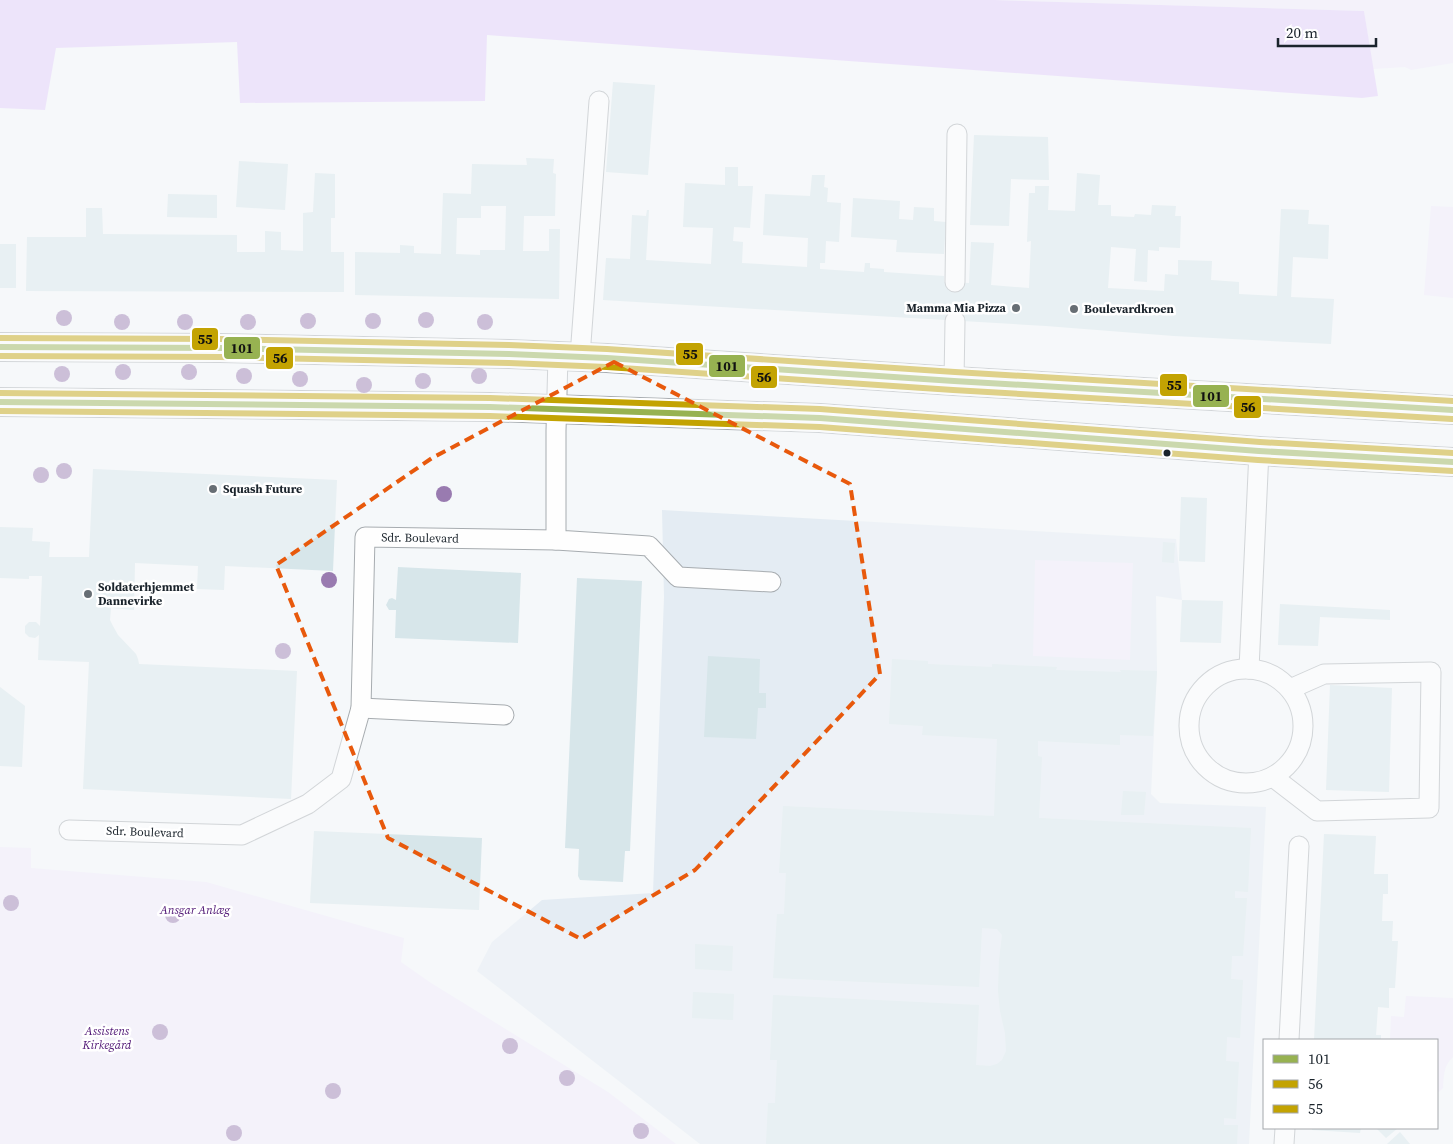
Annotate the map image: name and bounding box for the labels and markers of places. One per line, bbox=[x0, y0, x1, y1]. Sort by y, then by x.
place label: Mamma Mia Pizza bbox=[906, 300, 1007, 316]
place label: Boulevardkroen bbox=[1084, 301, 1175, 317]
marker: Mamma Mia Pizza bbox=[1010, 302, 1022, 314]
marker: Boulevardkroen bbox=[1068, 303, 1080, 315]
unlabelled marker bbox=[1162, 448, 1172, 458]
place label: Squash Future bbox=[223, 481, 302, 497]
marker: Squash Future bbox=[207, 483, 219, 495]
place label: Soldaterhjemmet Dannevirke bbox=[98, 579, 195, 609]
marker: Soldaterhjemmet Dannevirke bbox=[82, 588, 94, 600]

